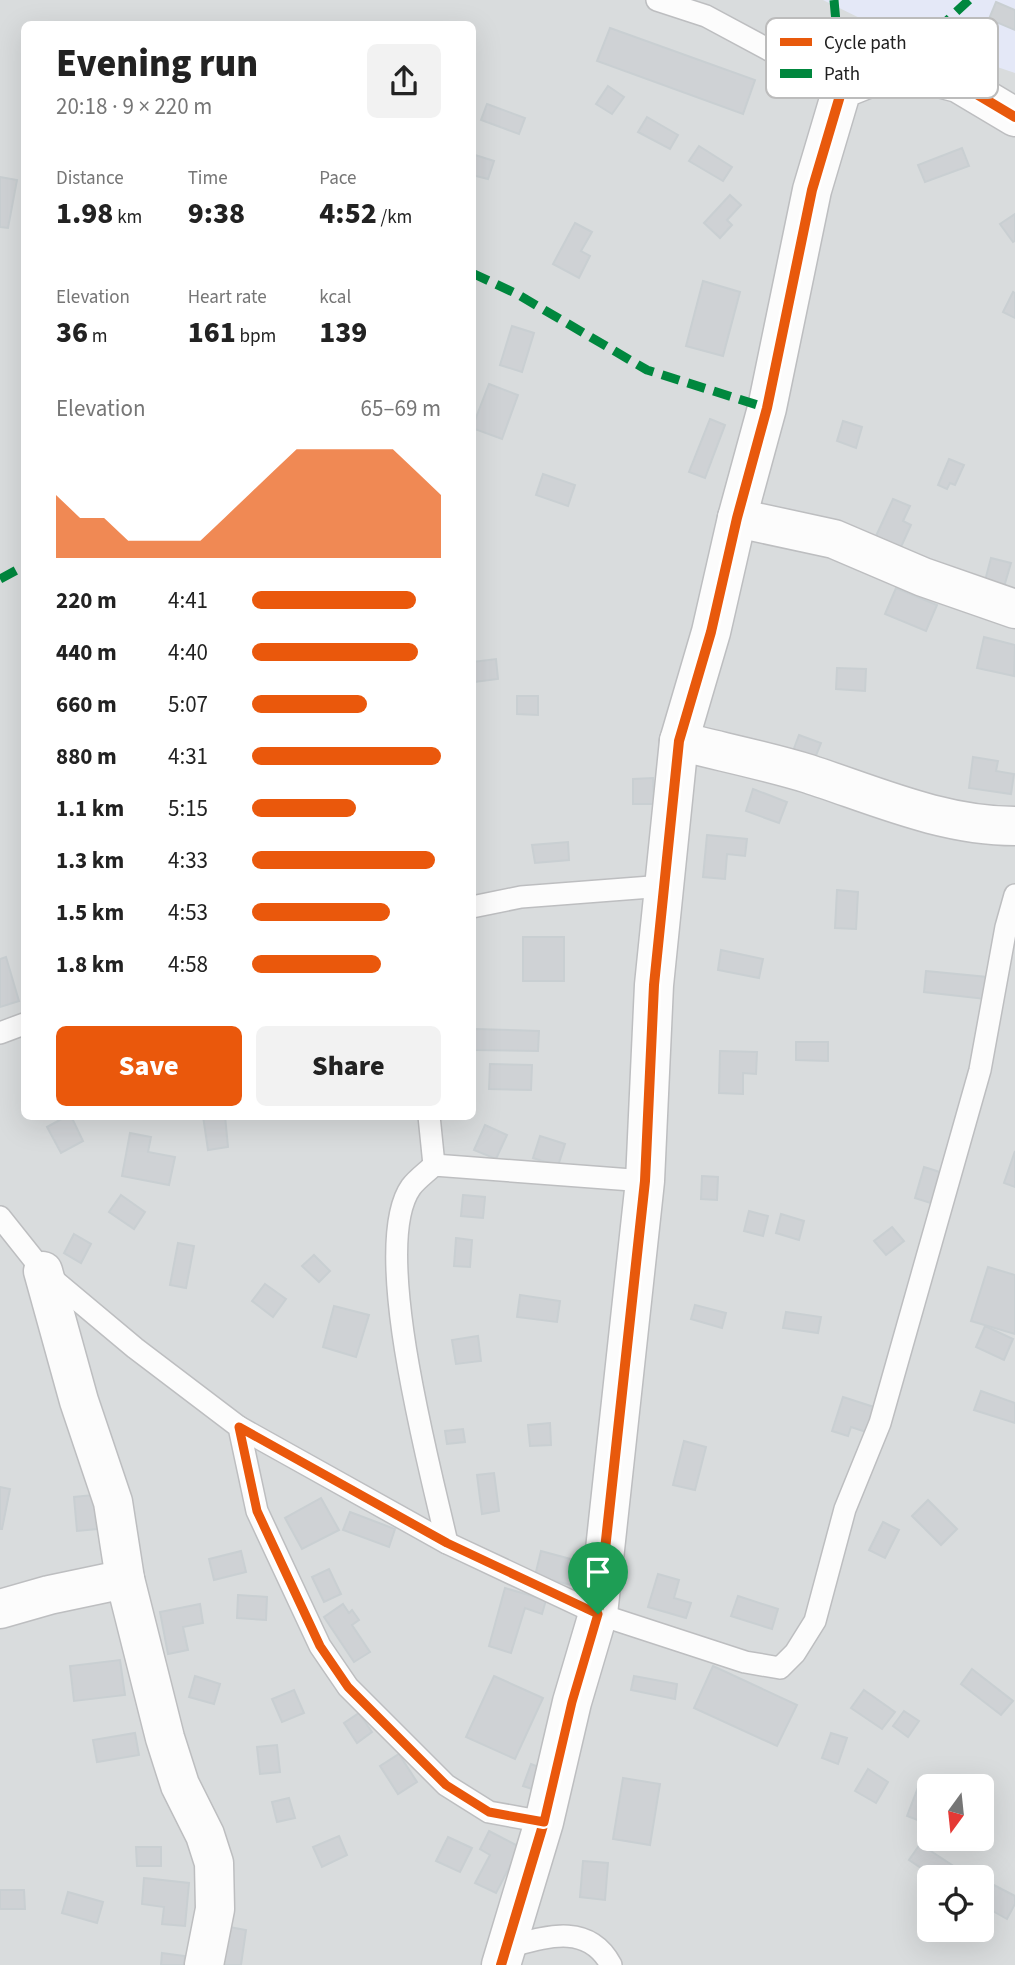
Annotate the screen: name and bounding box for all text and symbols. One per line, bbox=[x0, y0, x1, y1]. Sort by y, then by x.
legend bbox=[766, 18, 998, 98]
text: Cycle path bbox=[824, 30, 906, 57]
text: Evening run bbox=[56, 37, 258, 91]
button: share bbox=[367, 44, 441, 118]
text: Path bbox=[824, 61, 860, 88]
text: 20:18 · 9 × 220 m bbox=[56, 90, 212, 123]
text: Distance bbox=[56, 165, 124, 192]
text: Time bbox=[188, 165, 228, 192]
text: Pace bbox=[319, 165, 357, 192]
text: 1.98 bbox=[56, 192, 113, 235]
text: 9:38 bbox=[188, 192, 245, 235]
text: 4:52 bbox=[319, 192, 377, 235]
text: km bbox=[113, 204, 142, 231]
text: /km bbox=[377, 204, 412, 231]
text: Elevation bbox=[56, 284, 130, 311]
text: Heart rate bbox=[188, 284, 267, 311]
text: kcal bbox=[319, 284, 351, 311]
text: 36 bbox=[56, 311, 88, 354]
text: 161 bbox=[188, 311, 236, 354]
text: 139 bbox=[319, 311, 367, 354]
text: m bbox=[88, 323, 108, 350]
text: bpm bbox=[236, 323, 276, 350]
text: Elevation bbox=[56, 392, 146, 425]
text: 65–69 m bbox=[361, 392, 441, 425]
text: 220 m bbox=[56, 584, 117, 617]
text: 4:41 bbox=[168, 584, 208, 617]
text: 440 m bbox=[56, 636, 117, 669]
text: 4:40 bbox=[168, 636, 208, 669]
text: 660 m bbox=[56, 688, 117, 721]
text: 5:07 bbox=[168, 688, 208, 721]
text: 880 m bbox=[56, 740, 117, 773]
text: 4:31 bbox=[168, 740, 208, 773]
text: 1.1 km bbox=[56, 792, 124, 825]
text: 5:15 bbox=[168, 792, 208, 825]
text: 1.3 km bbox=[56, 844, 124, 877]
text: 4:33 bbox=[168, 844, 208, 877]
text: 1.5 km bbox=[56, 896, 124, 929]
text: 4:53 bbox=[168, 896, 208, 929]
text: 1.8 km bbox=[56, 948, 124, 981]
text: 4:58 bbox=[168, 948, 208, 981]
button: Save bbox=[56, 1026, 242, 1106]
button: Share bbox=[256, 1026, 441, 1106]
pin bbox=[568, 1542, 628, 1614]
icon: arrive bbox=[579, 1553, 617, 1591]
north arrow bbox=[917, 1774, 994, 1852]
map controls bbox=[917, 1774, 994, 1942]
button: locate bbox=[917, 1865, 994, 1942]

